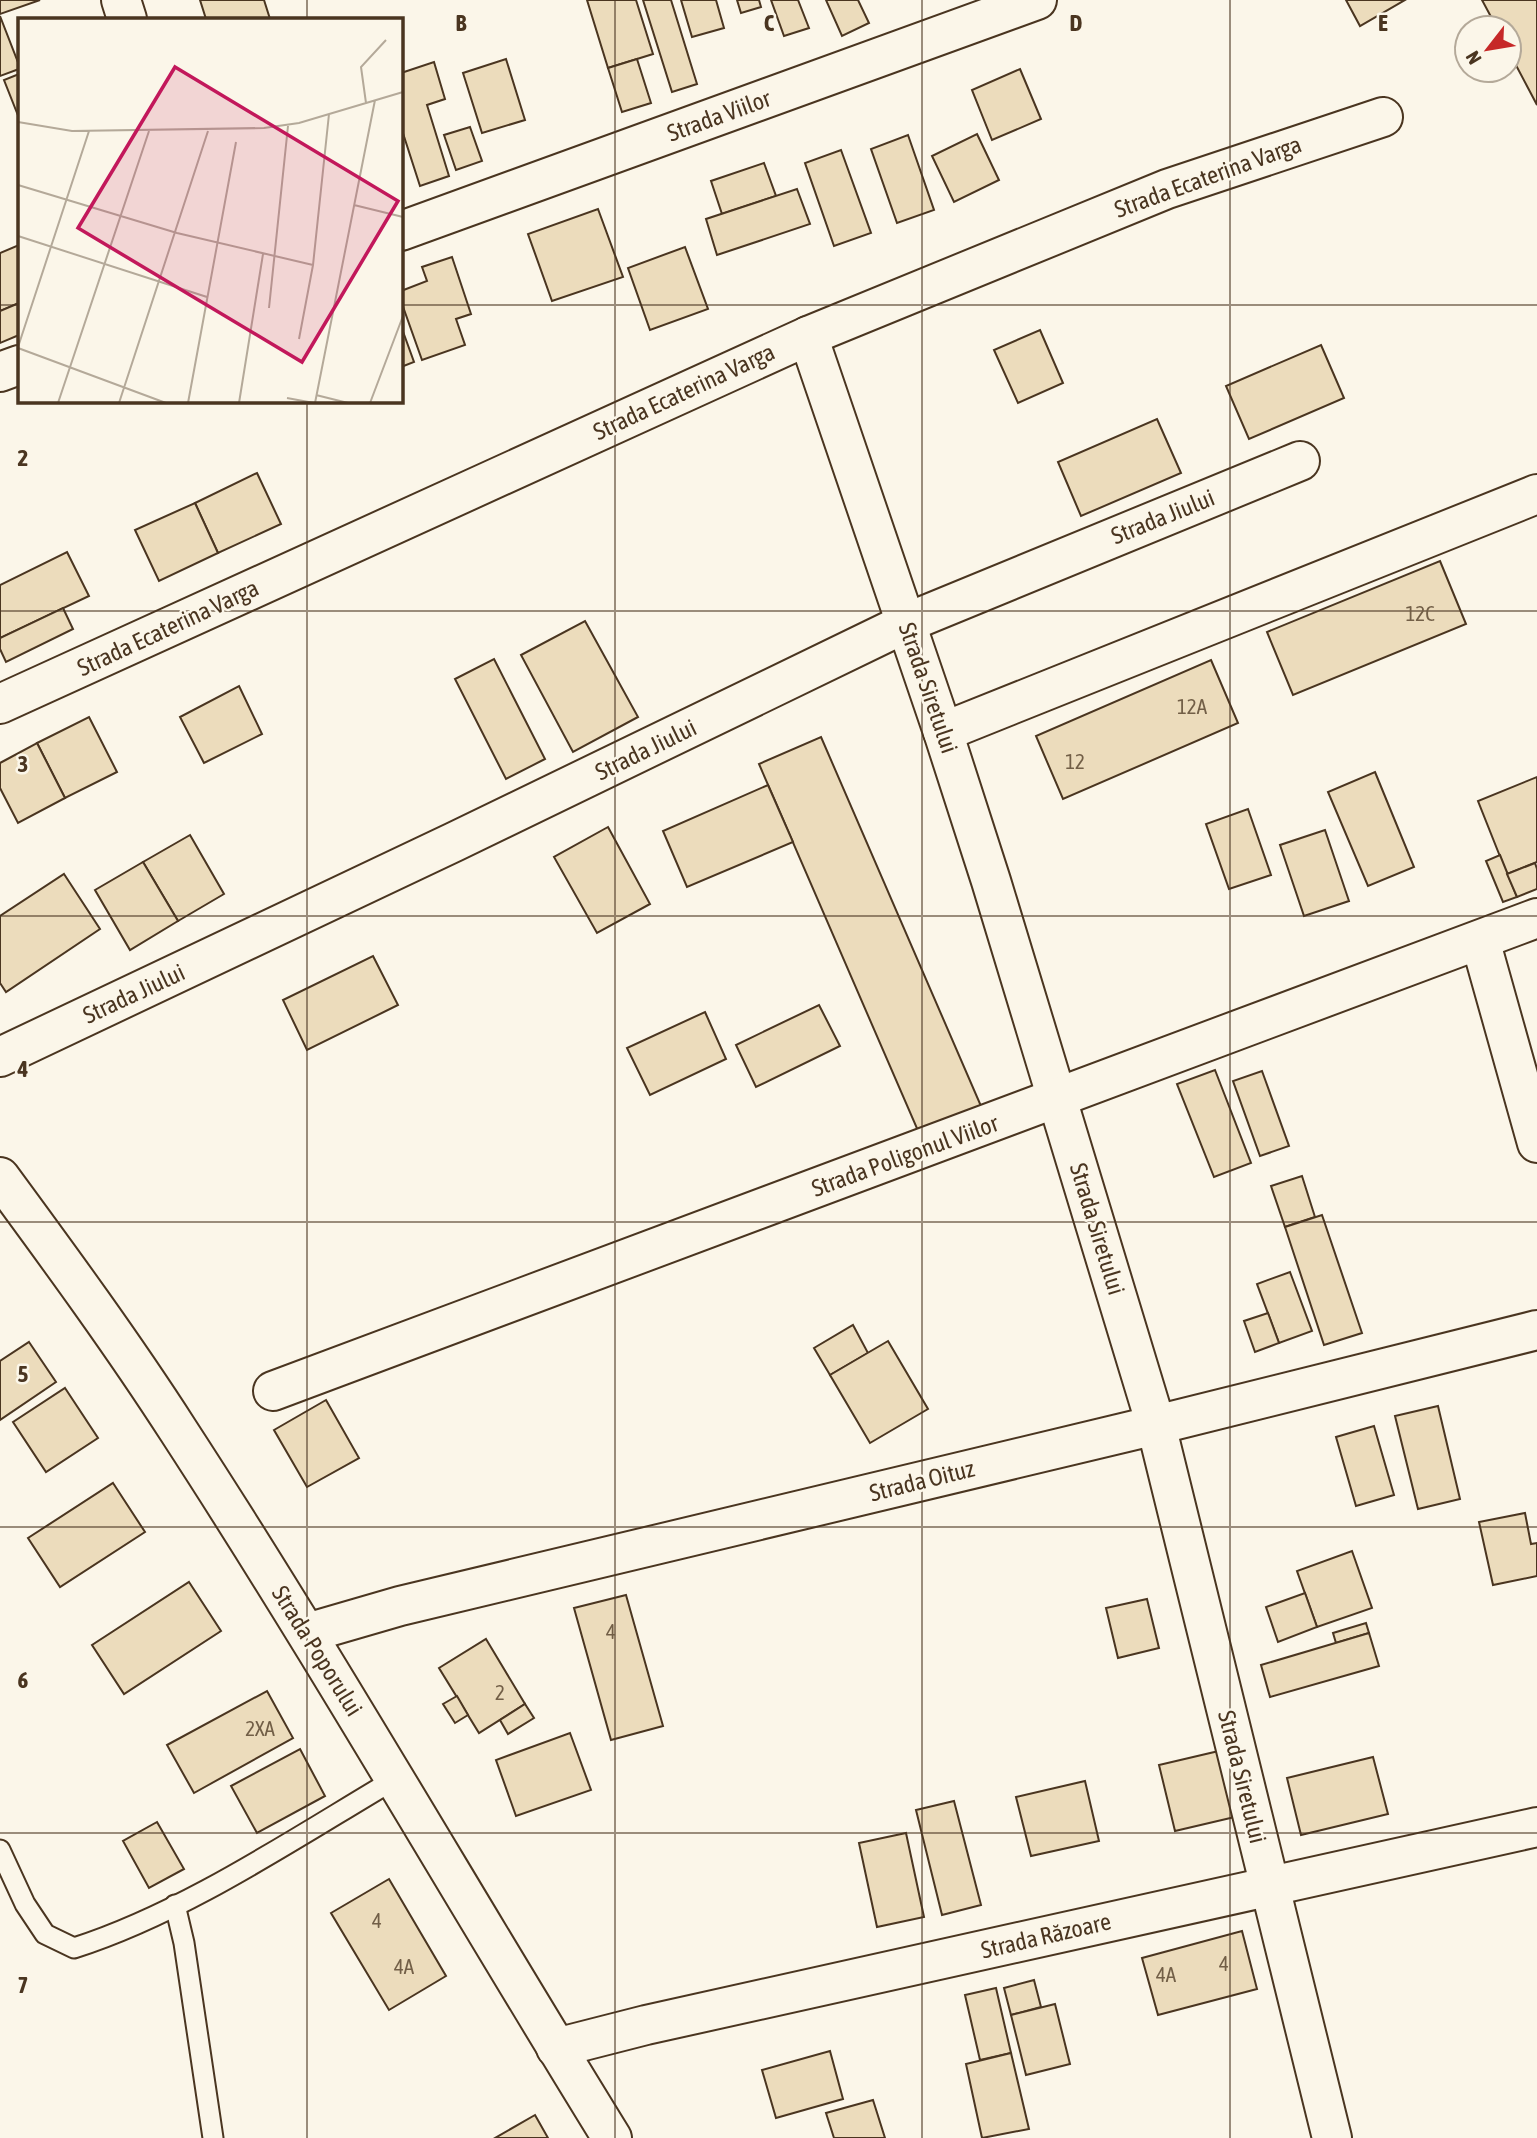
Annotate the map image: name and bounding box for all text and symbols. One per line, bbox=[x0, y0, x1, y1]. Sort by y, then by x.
text: B bbox=[456, 10, 467, 36]
text: C bbox=[764, 10, 775, 36]
text: D bbox=[1070, 10, 1083, 36]
text: E bbox=[1378, 10, 1388, 36]
north arrow bbox=[1453, 14, 1523, 84]
inset map bbox=[18, 18, 402, 402]
text: N bbox=[1461, 47, 1486, 68]
street label: Strada Viilor bbox=[664, 84, 775, 147]
street label: Strada Ecaterina Varga bbox=[1111, 130, 1305, 223]
street label: Strada Ecaterina Varga bbox=[589, 338, 779, 445]
text: 2 bbox=[18, 445, 28, 471]
street label: Strada Jiului bbox=[1107, 484, 1218, 549]
street label: Strada Ecaterina Varga bbox=[73, 574, 263, 681]
house number: 12C bbox=[1405, 601, 1435, 625]
street label: Strada Siretului bbox=[894, 619, 963, 757]
house number: 12A bbox=[1177, 694, 1208, 718]
street label: Strada Jiului bbox=[591, 714, 701, 786]
house number: 12 bbox=[1065, 749, 1085, 773]
text: 3 bbox=[18, 751, 28, 777]
street label: Strada Jiului bbox=[79, 958, 189, 1029]
text: 4 bbox=[17, 1056, 29, 1082]
street label: Strada Poligonul Viilor bbox=[808, 1109, 1003, 1202]
street label: Strada Siretului bbox=[1065, 1160, 1130, 1298]
text: 5 bbox=[18, 1361, 29, 1387]
street label: Strada Oituz bbox=[867, 1454, 978, 1507]
street label: Strada Poporului bbox=[267, 1581, 368, 1721]
house number: 4 bbox=[606, 1619, 616, 1643]
text: 6 bbox=[18, 1667, 29, 1693]
house number: 2 bbox=[495, 1680, 505, 1704]
street label: Strada Siretului bbox=[1213, 1708, 1272, 1846]
house number: 2XA bbox=[245, 1716, 276, 1740]
street label: Strada Răzoare bbox=[978, 1907, 1114, 1964]
house number: 4 bbox=[372, 1908, 382, 1932]
house number: 4 bbox=[1219, 1951, 1229, 1975]
house number: 4A bbox=[394, 1954, 415, 1978]
house number: 4A bbox=[1156, 1962, 1177, 1986]
text: 7 bbox=[18, 1972, 28, 1998]

